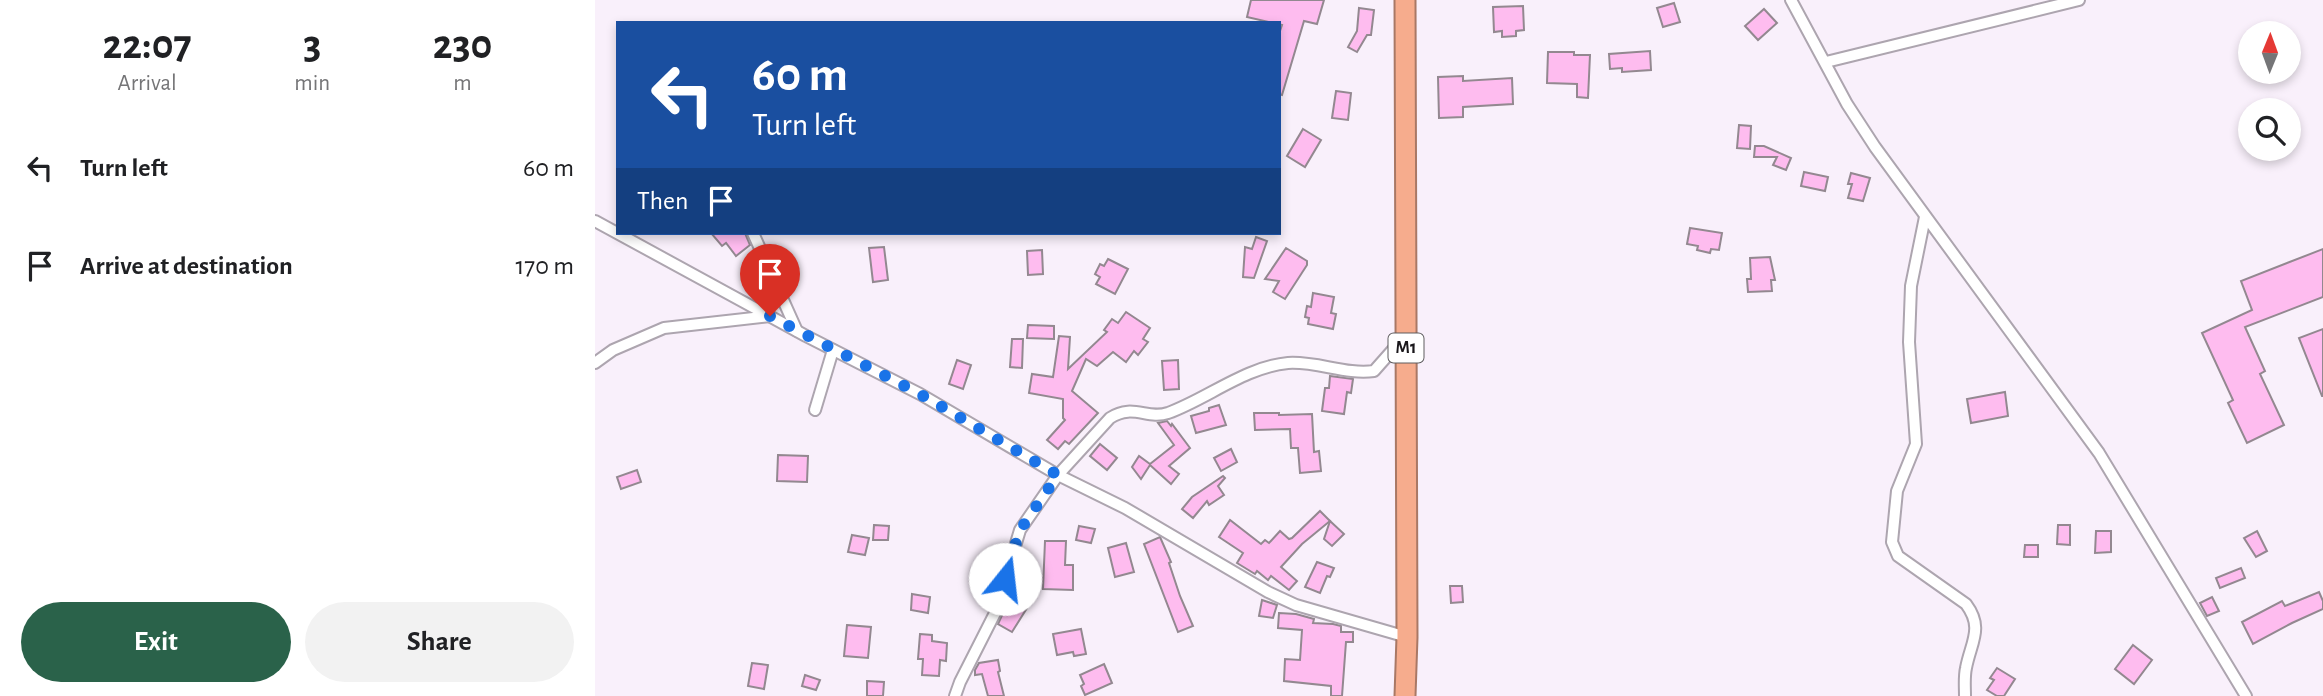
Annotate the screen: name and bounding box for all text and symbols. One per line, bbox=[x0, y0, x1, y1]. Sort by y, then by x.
north arrow bbox=[2238, 21, 2301, 84]
map controls bbox=[2238, 21, 2301, 161]
text: 22:07 bbox=[103, 24, 192, 66]
text: 3 bbox=[303, 24, 321, 66]
text: 230 bbox=[433, 24, 492, 66]
icon: left bbox=[637, 49, 728, 140]
text: 60 m bbox=[752, 51, 848, 100]
text: Arrival bbox=[118, 72, 177, 95]
text: min bbox=[294, 72, 330, 95]
text: m bbox=[453, 72, 472, 95]
button: search bbox=[2238, 98, 2301, 161]
text: Turn left bbox=[752, 109, 856, 141]
icon: left bbox=[21, 149, 59, 187]
text: Turn left bbox=[80, 155, 168, 181]
text: 60 m bbox=[523, 155, 574, 181]
icon: arrive bbox=[702, 182, 740, 220]
text: Then bbox=[637, 188, 688, 214]
pin bbox=[740, 244, 800, 316]
icon: arrive bbox=[21, 247, 59, 285]
text: Arrive at destination bbox=[80, 253, 293, 279]
text: 170 m bbox=[515, 253, 574, 279]
icon: arrive bbox=[751, 255, 789, 293]
road number: M1 bbox=[1389, 334, 1423, 362]
position arrow bbox=[968, 542, 1042, 616]
button: Exit bbox=[21, 602, 291, 682]
button: Share bbox=[305, 602, 574, 682]

